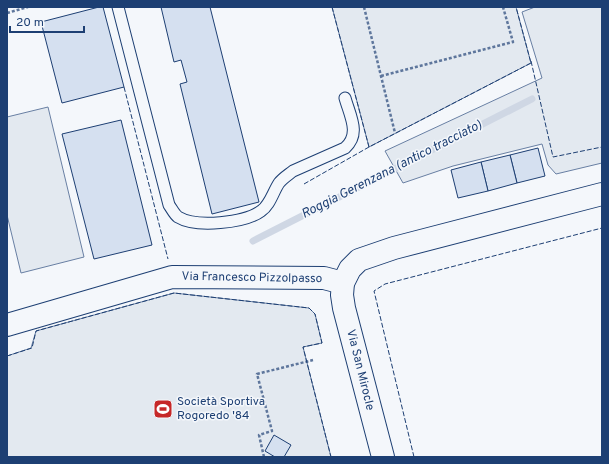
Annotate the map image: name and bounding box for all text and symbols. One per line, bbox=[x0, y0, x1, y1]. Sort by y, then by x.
scale bar bbox=[10, 8, 84, 34]
text: 20 m bbox=[16, 15, 44, 31]
water label: Roggia Gerenzana (antico tracciato) bbox=[299, 117, 486, 223]
street label: Via Francesco Pizzolpasso bbox=[181, 269, 323, 287]
street label: Via San Mirocle bbox=[342, 328, 378, 412]
place label: Società Sportiva Rogoredo '84 bbox=[177, 394, 265, 424]
sports icon: Società Sportiva Rogoredo '84 bbox=[152, 398, 174, 420]

